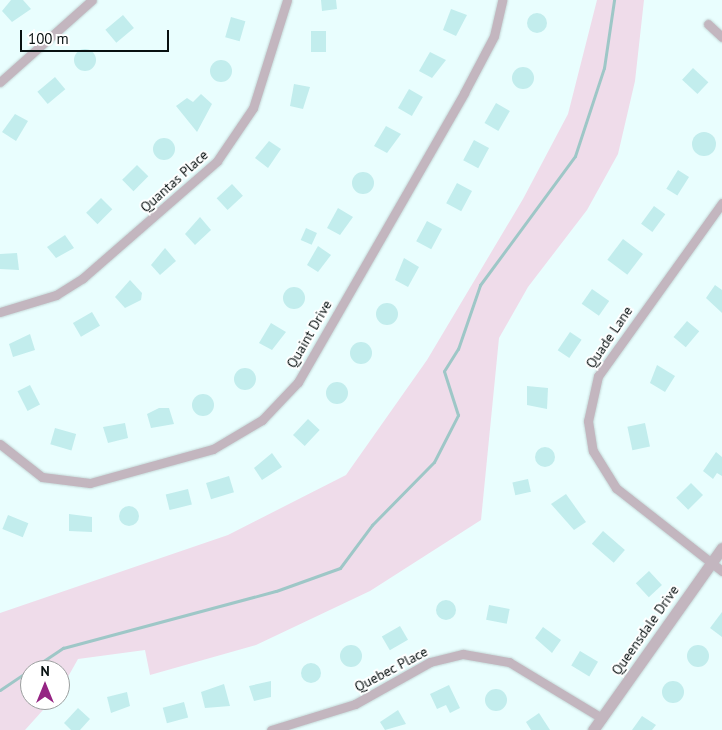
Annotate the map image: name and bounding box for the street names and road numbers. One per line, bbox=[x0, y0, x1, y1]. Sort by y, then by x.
street label: Quantas Place bbox=[137, 146, 211, 216]
street label: Quaint Drive bbox=[283, 297, 335, 371]
street label: Quade Lane bbox=[582, 303, 636, 371]
street label: Queensdale Drive bbox=[608, 582, 682, 678]
street label: Quebec Place bbox=[351, 643, 431, 695]

